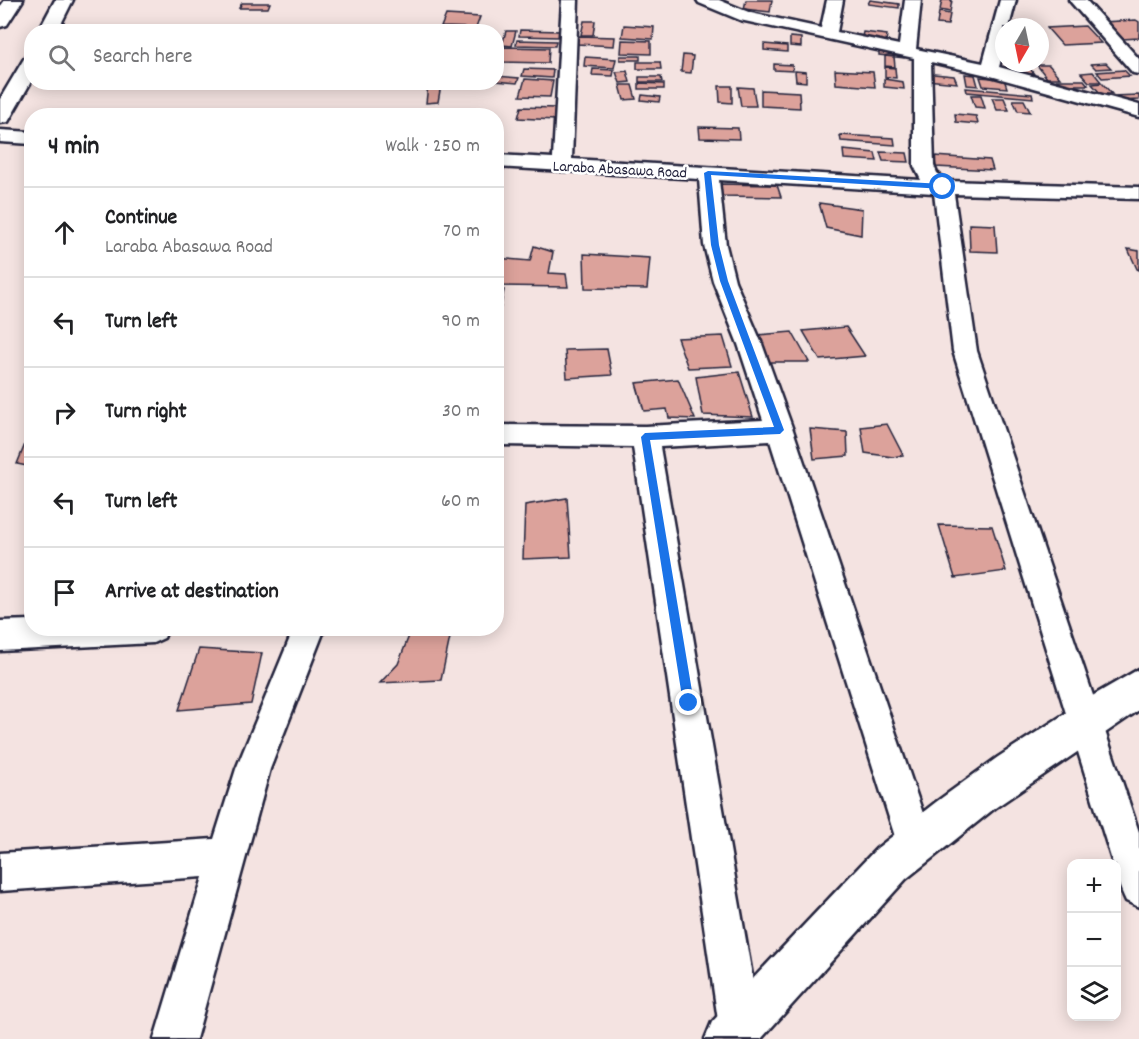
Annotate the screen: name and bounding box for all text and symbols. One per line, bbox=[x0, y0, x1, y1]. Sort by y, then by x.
north arrow bbox=[995, 18, 1049, 72]
search box bbox=[24, 24, 504, 90]
icon: search bbox=[45, 41, 78, 74]
text: Search here bbox=[93, 42, 192, 73]
text: 4 min bbox=[48, 129, 99, 166]
text: Walk · 250 m bbox=[385, 133, 480, 161]
street label: Laraba Abasawa Road bbox=[552, 155, 688, 185]
route start bbox=[929, 173, 955, 199]
text: Continue bbox=[105, 203, 177, 234]
icon: ahead bbox=[48, 216, 81, 249]
text: 70 m bbox=[443, 218, 480, 246]
text: Laraba Abasawa Road bbox=[105, 234, 273, 262]
icon: left bbox=[48, 306, 81, 339]
text: Turn left bbox=[105, 307, 177, 338]
text: 90 m bbox=[442, 308, 480, 336]
icon: right bbox=[48, 396, 81, 429]
text: Turn right bbox=[105, 397, 187, 428]
text: 30 m bbox=[442, 398, 480, 426]
icon: left bbox=[48, 486, 81, 519]
text: Turn left bbox=[105, 487, 177, 518]
text: 60 m bbox=[441, 488, 480, 516]
icon: arrive bbox=[48, 576, 81, 609]
text: Arrive at destination bbox=[105, 577, 279, 608]
route end bbox=[675, 689, 701, 715]
map controls bbox=[1067, 859, 1121, 1021]
button: + bbox=[1067, 859, 1121, 913]
button: − bbox=[1067, 913, 1121, 967]
button: layers bbox=[1067, 967, 1121, 1021]

